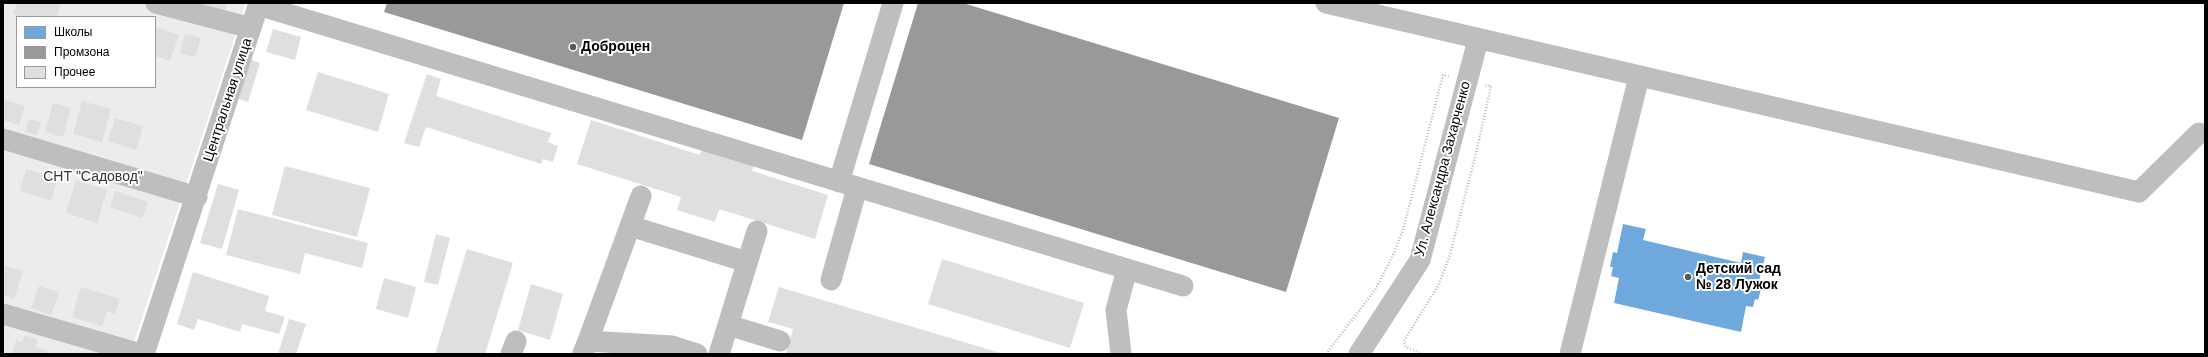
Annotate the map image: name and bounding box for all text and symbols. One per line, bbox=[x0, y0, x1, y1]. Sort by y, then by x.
legend bbox=[16, 16, 156, 88]
text: Школы bbox=[54, 25, 92, 39]
street label: Центральная улица bbox=[200, 36, 256, 164]
place label: Доброцен bbox=[581, 39, 650, 55]
marker: Доброцен bbox=[568, 42, 578, 52]
text: Промзона bbox=[54, 45, 109, 59]
text: Прочее bbox=[54, 65, 95, 79]
street label: Ул. Александра Захарченко bbox=[1411, 79, 1475, 259]
park label: СНТ "Садовод" bbox=[43, 169, 143, 185]
place label: Детский сад № 28 Лужок bbox=[1696, 261, 1781, 294]
marker: Детский сад № 28 Лужок bbox=[1683, 272, 1693, 282]

